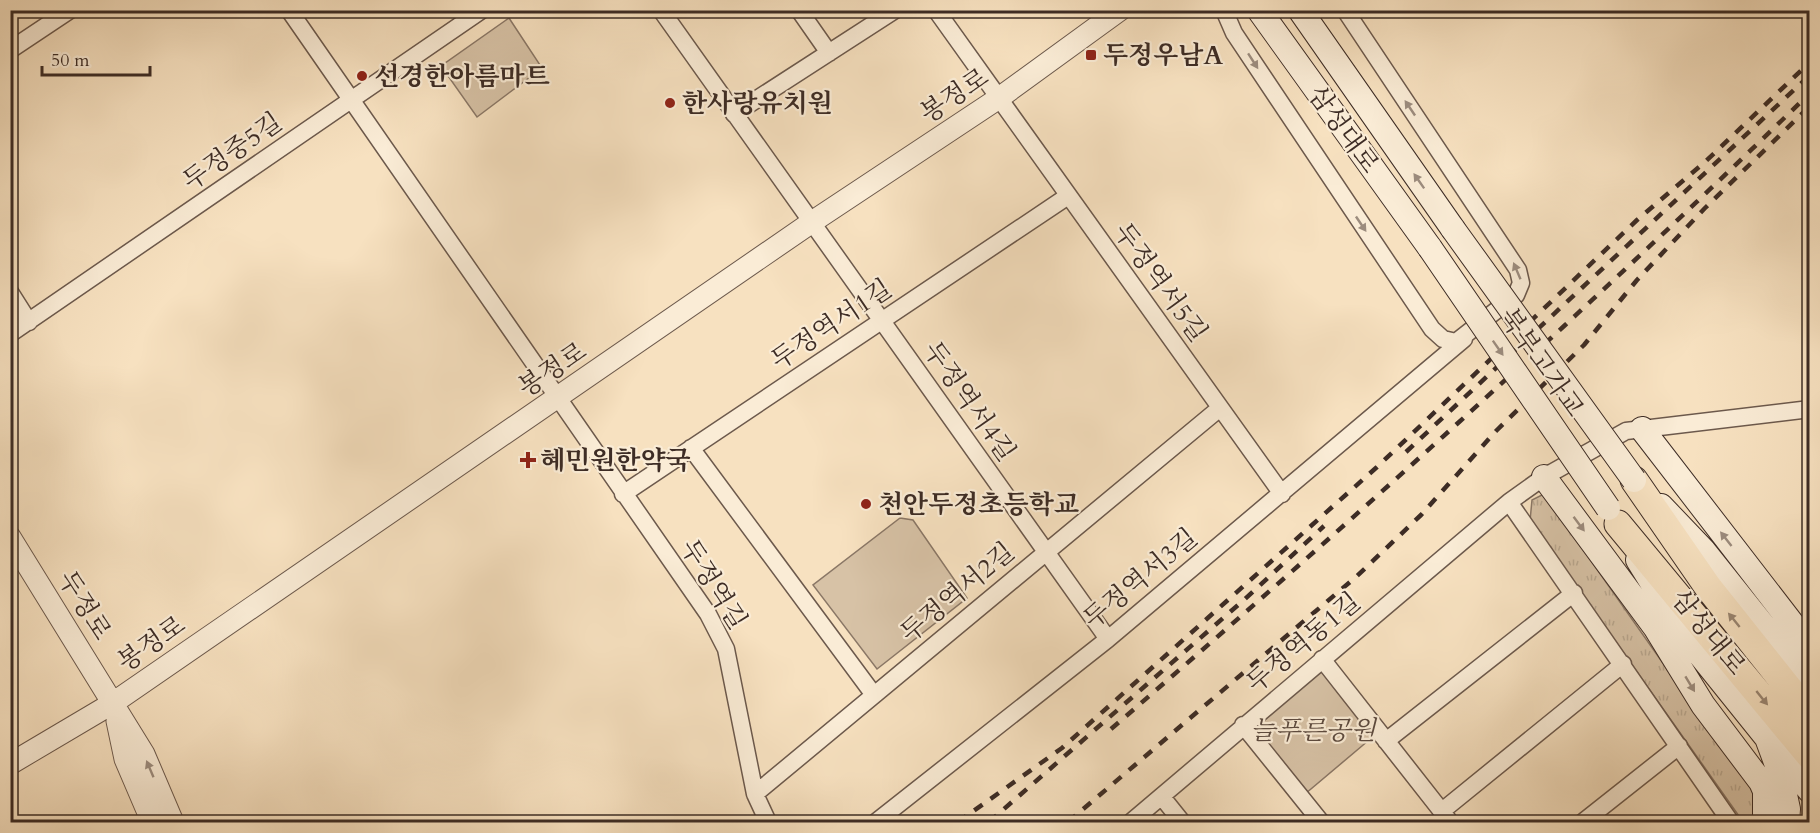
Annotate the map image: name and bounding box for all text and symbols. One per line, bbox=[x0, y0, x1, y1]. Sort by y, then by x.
place label: 두정우남A bbox=[1103, 38, 1223, 73]
scale bar bbox=[42, 39, 150, 77]
text: 50 m bbox=[51, 48, 90, 73]
marker: 두정우남A bbox=[1084, 48, 1098, 62]
one-way arrow bbox=[1247, 53, 1259, 69]
place label: 선경한아름마트 bbox=[374, 59, 550, 94]
street label: 봉정로 bbox=[913, 60, 995, 131]
marker: 선경한아름마트 bbox=[355, 69, 369, 83]
street label: 삼성대로 bbox=[1300, 78, 1387, 180]
place label: 한사랑유치원 bbox=[682, 86, 833, 121]
marker: 한사랑유치원 bbox=[663, 96, 677, 110]
one-way arrow bbox=[1405, 100, 1416, 116]
street label: 두정중5길 bbox=[176, 104, 289, 198]
one-way arrow bbox=[1413, 174, 1425, 190]
one-way arrow bbox=[1355, 215, 1367, 231]
street label: 두정역서5길 bbox=[1106, 216, 1216, 349]
one-way arrow bbox=[1512, 262, 1521, 280]
street label: 두정역서1길 bbox=[764, 271, 899, 378]
street label: 북부고가교 bbox=[1491, 301, 1592, 424]
street label: 봉정로 bbox=[511, 334, 593, 405]
street label: 두정역서4길 bbox=[915, 334, 1024, 468]
one-way arrow bbox=[1492, 340, 1504, 356]
place label: 혜민원한약국 bbox=[540, 443, 691, 478]
marker: 혜민원한약국 bbox=[521, 453, 535, 467]
place label: 천안두정초등학교 bbox=[878, 487, 1079, 522]
marker: 천안두정초등학교 bbox=[859, 497, 873, 511]
one-way arrow bbox=[1572, 517, 1584, 532]
street label: 두정역서3길 bbox=[1076, 520, 1205, 636]
one-way arrow bbox=[1721, 531, 1733, 546]
street label: 두정역길 bbox=[672, 532, 755, 636]
street label: 두정역서2길 bbox=[893, 534, 1022, 650]
street label: 두정로 bbox=[50, 564, 119, 646]
street label: 삼성대로 bbox=[1663, 582, 1754, 682]
street label: 두정역동1길 bbox=[1239, 584, 1368, 700]
street label: 봉정로 bbox=[110, 607, 192, 679]
one-way arrow bbox=[1728, 612, 1740, 627]
one-way arrow bbox=[1685, 676, 1696, 692]
one-way arrow bbox=[1756, 690, 1769, 706]
park label: 늘푸른공원 bbox=[1250, 713, 1378, 748]
one-way arrow bbox=[145, 759, 155, 777]

